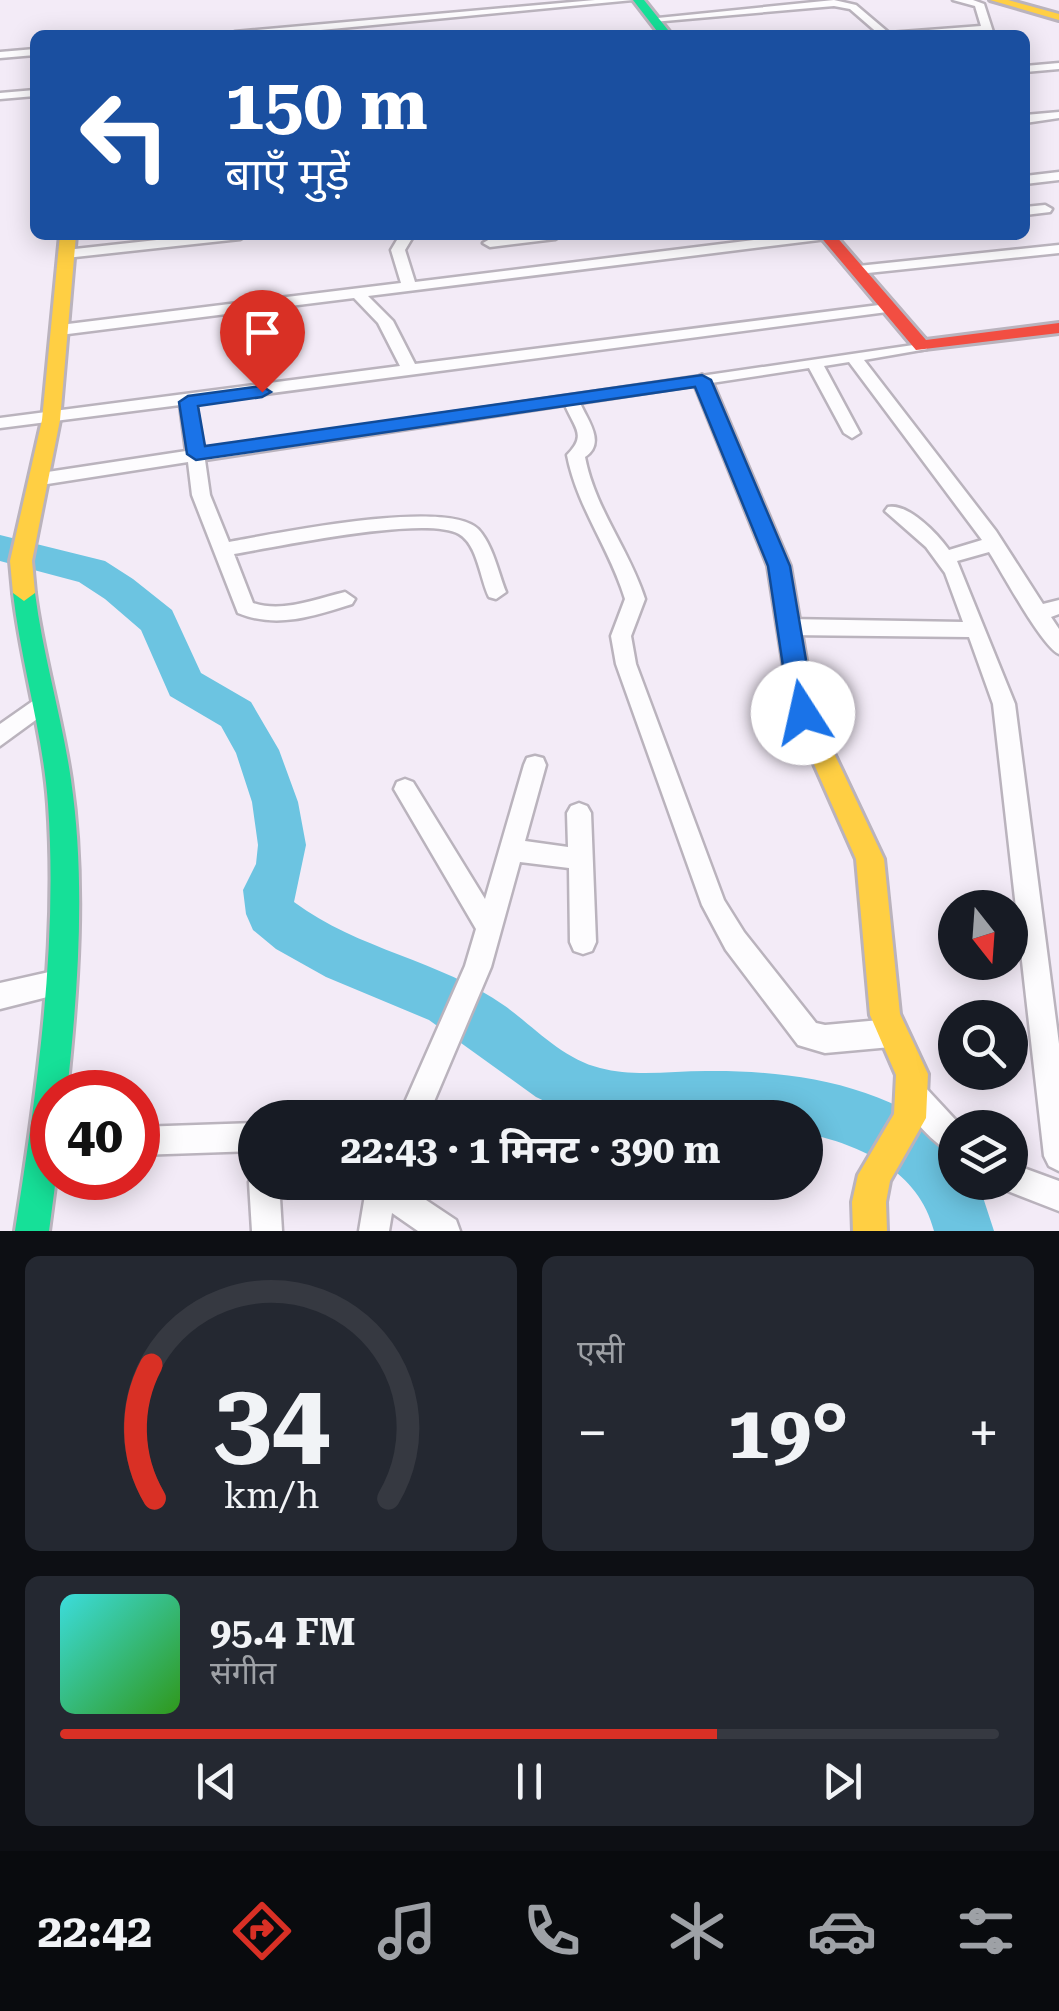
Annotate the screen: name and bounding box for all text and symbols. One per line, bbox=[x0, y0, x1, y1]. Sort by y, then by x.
text: 150 m bbox=[225, 64, 428, 146]
icon: left bbox=[60, 70, 190, 200]
text: बाएँ मुड़ें bbox=[225, 148, 350, 201]
pin bbox=[220, 290, 305, 393]
icon: arrive bbox=[235, 305, 290, 360]
position arrow bbox=[751, 661, 855, 765]
north arrow bbox=[938, 890, 1028, 980]
map controls bbox=[938, 890, 1028, 1200]
button: search bbox=[938, 1000, 1028, 1090]
speed limit sign: 40 bbox=[30, 1070, 160, 1200]
button: layers bbox=[938, 1110, 1028, 1200]
text: 22:43 · 1 मिनट · 390 m bbox=[341, 1128, 720, 1172]
text: एसी bbox=[577, 1333, 625, 1371]
text: 34 bbox=[213, 1360, 329, 1481]
text: 19° bbox=[727, 1388, 849, 1476]
text: − bbox=[577, 1401, 608, 1465]
text: + bbox=[968, 1401, 999, 1465]
text: km/h bbox=[223, 1475, 319, 1517]
text: 95.4 FM bbox=[210, 1610, 356, 1654]
text: संगीत bbox=[210, 1654, 276, 1692]
icon: previous bbox=[189, 1754, 244, 1809]
icon: pause bbox=[502, 1754, 557, 1809]
icon: next bbox=[815, 1754, 870, 1809]
icon: directions bbox=[227, 1896, 297, 1966]
icon: music bbox=[372, 1896, 442, 1966]
icon: phone bbox=[517, 1896, 587, 1966]
icon: climate bbox=[662, 1896, 732, 1966]
icon: car bbox=[807, 1896, 877, 1966]
icon: filters bbox=[951, 1896, 1021, 1966]
text: 22:42 bbox=[37, 1905, 152, 1958]

